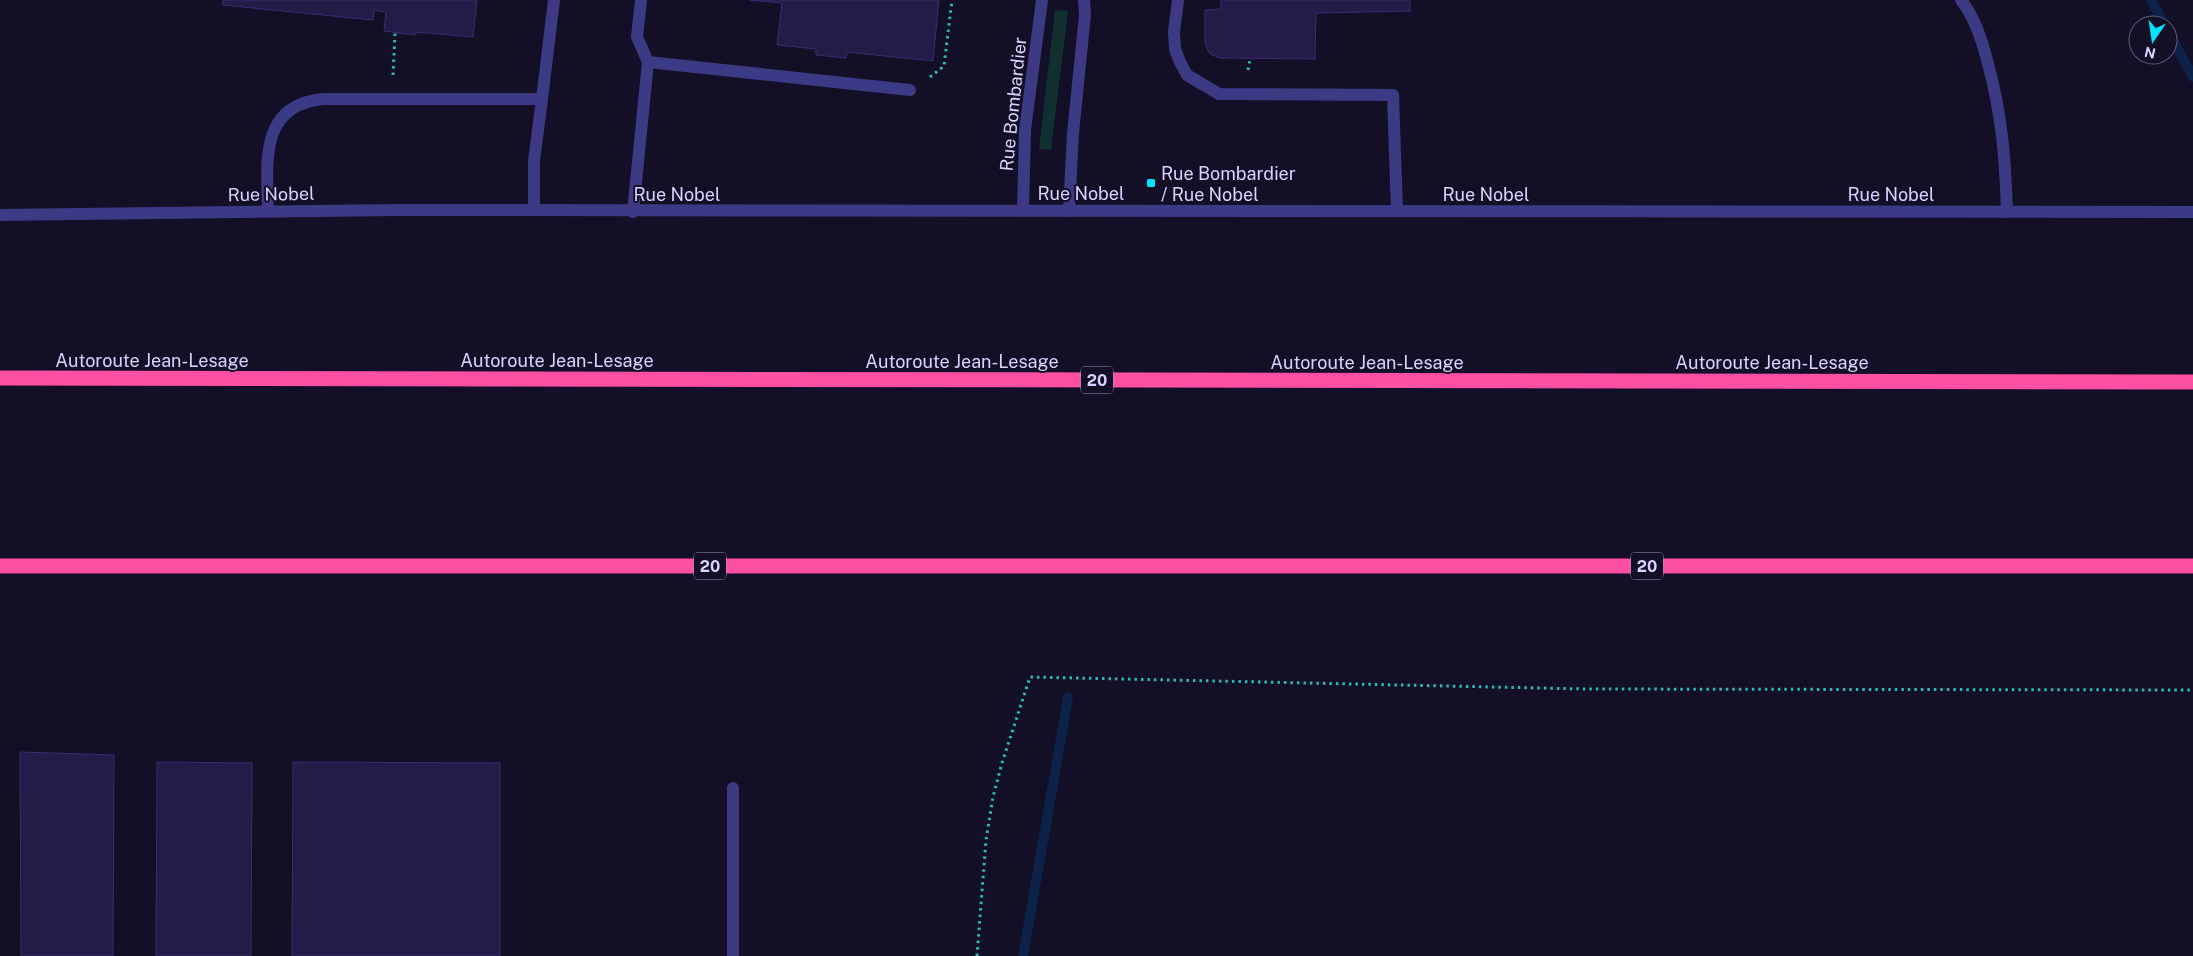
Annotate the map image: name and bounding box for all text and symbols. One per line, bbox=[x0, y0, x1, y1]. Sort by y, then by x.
north arrow bbox=[2128, 15, 2178, 65]
street label: Rue Bombardier bbox=[996, 36, 1030, 172]
text: N bbox=[2143, 44, 2157, 62]
place label: Rue Bombardier / Rue Nobel bbox=[1161, 163, 1296, 205]
marker: Rue Bombardier / Rue Nobel bbox=[1145, 177, 1157, 189]
street label: Rue Nobel bbox=[227, 183, 315, 205]
street label: Rue Nobel bbox=[1038, 183, 1124, 204]
street label: Rue Nobel bbox=[634, 184, 720, 205]
street label: Rue Nobel bbox=[1443, 184, 1529, 205]
street label: Rue Nobel bbox=[1848, 184, 1934, 205]
street label: Autoroute Jean-Lesage bbox=[55, 350, 249, 371]
street label: Autoroute Jean-Lesage bbox=[460, 350, 654, 371]
street label: Autoroute Jean-Lesage bbox=[865, 351, 1059, 372]
street label: Autoroute Jean-Lesage bbox=[1270, 352, 1464, 373]
street label: Autoroute Jean-Lesage bbox=[1675, 352, 1869, 373]
road number: 20 bbox=[1081, 366, 1113, 394]
road number: 20 bbox=[694, 552, 726, 580]
road number: 20 bbox=[1631, 552, 1663, 580]

